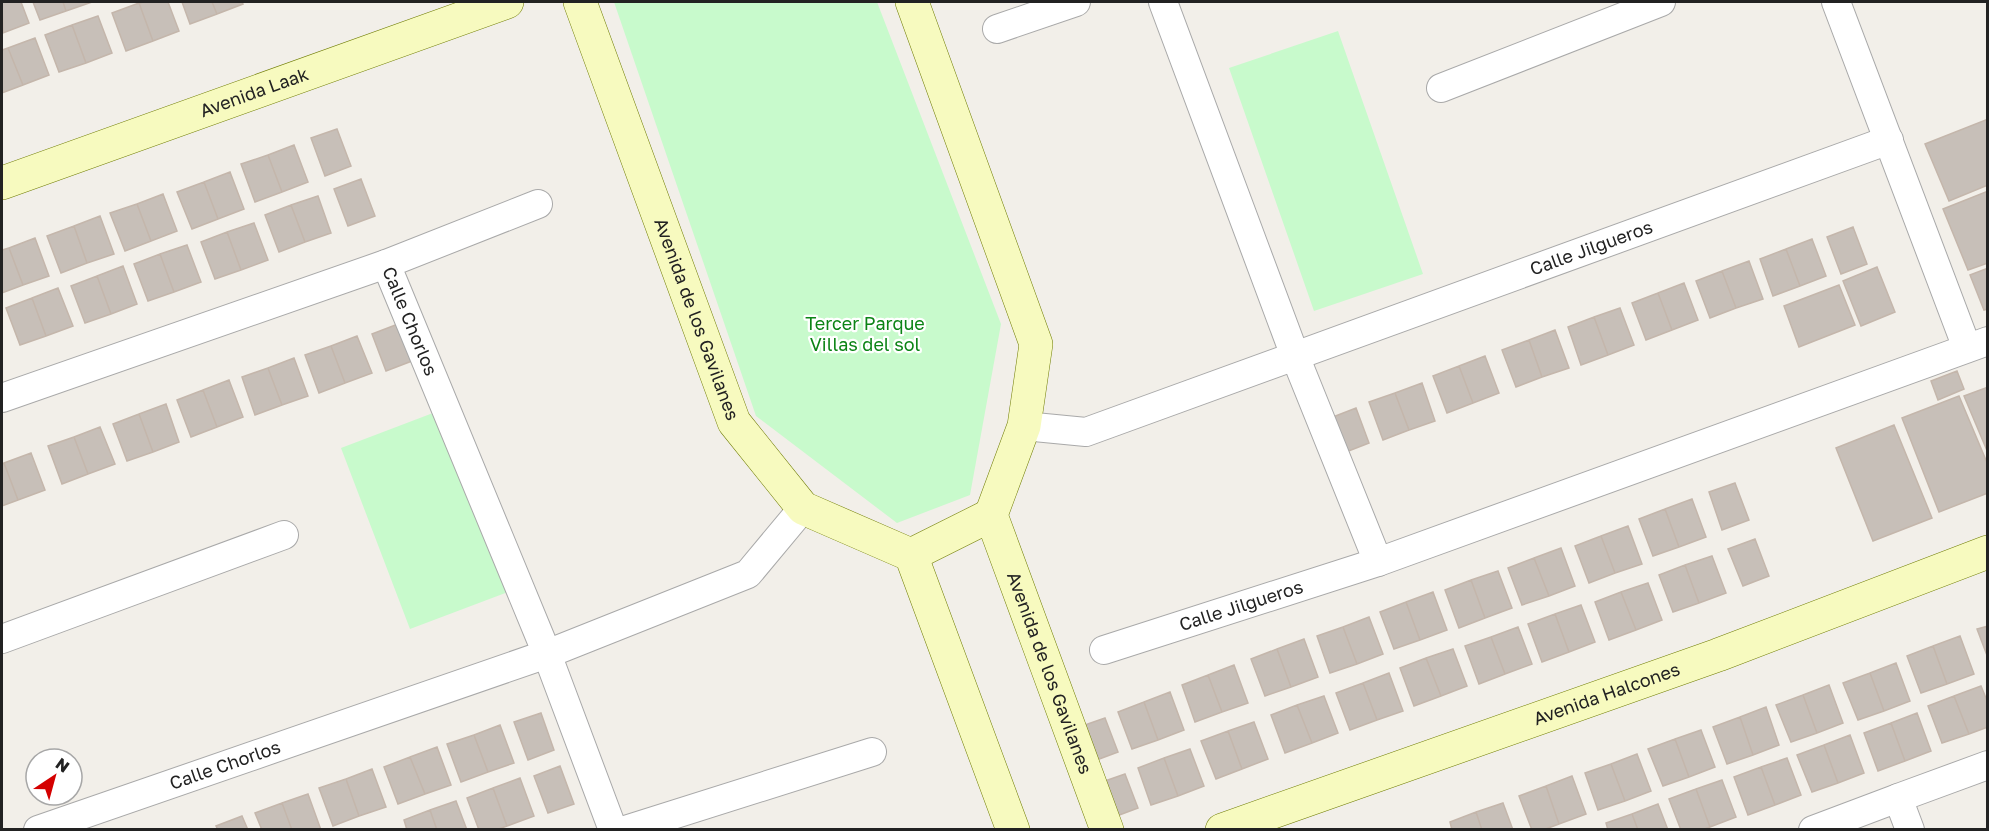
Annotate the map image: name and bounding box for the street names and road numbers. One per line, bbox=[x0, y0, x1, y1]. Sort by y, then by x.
street label: Avenida Laak bbox=[197, 62, 311, 121]
street label: Avenida de los Gavilanes bbox=[650, 215, 744, 423]
street label: Calle Jilgueros bbox=[1527, 215, 1655, 280]
street label: Calle Chorlos bbox=[378, 263, 443, 379]
street label: Avenida de los Gavilanes bbox=[1003, 569, 1097, 777]
street label: Calle Jilgueros bbox=[1176, 575, 1305, 635]
street label: Avenida Halcones bbox=[1530, 657, 1683, 729]
street label: Calle Chorlos bbox=[166, 735, 283, 794]

